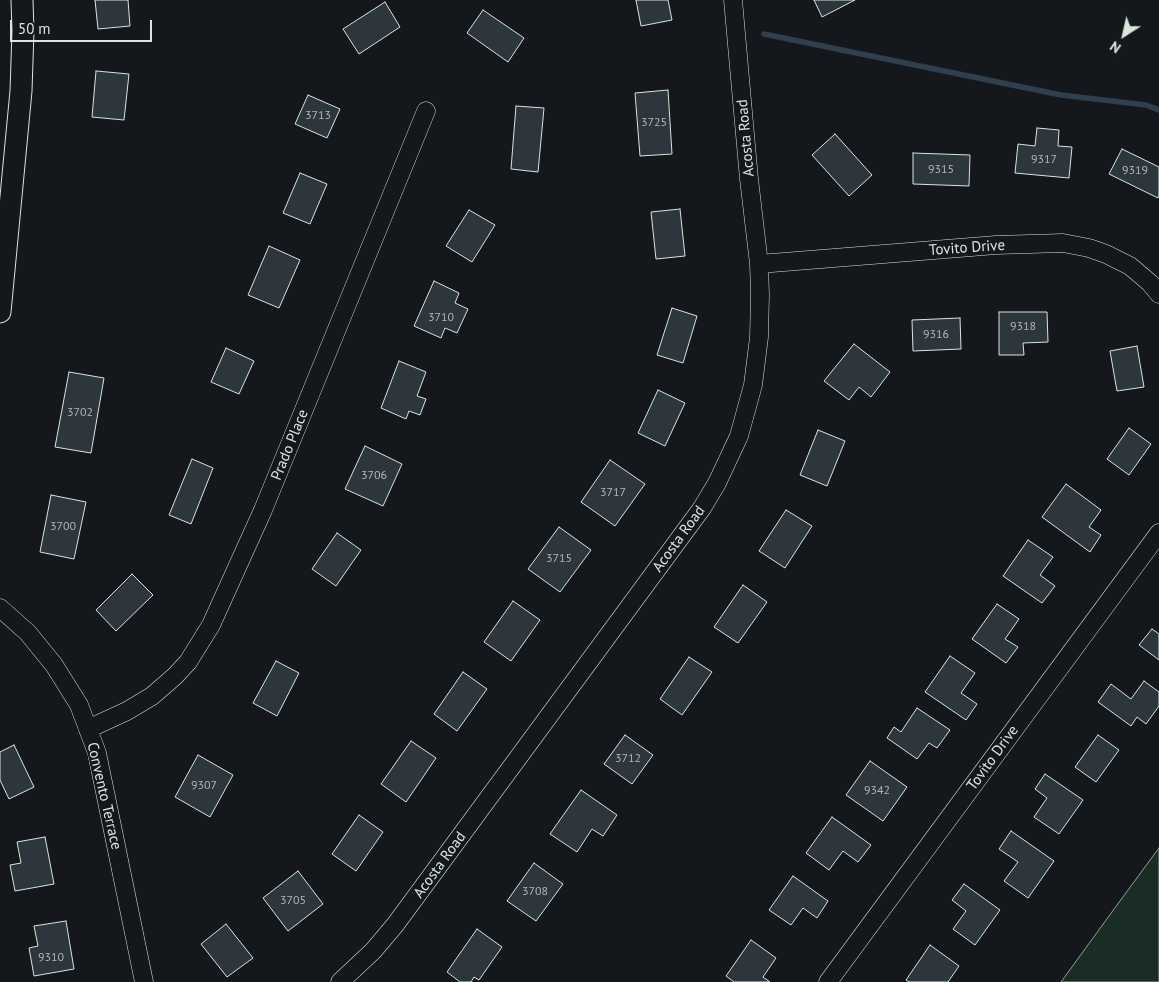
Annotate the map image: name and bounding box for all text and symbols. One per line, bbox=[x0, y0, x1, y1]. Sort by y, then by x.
scale bar bbox=[12, 10, 155, 42]
north arrow bbox=[1099, 10, 1149, 60]
text: 50 m bbox=[18, 19, 51, 38]
text: N bbox=[1106, 37, 1124, 57]
street label: Acosta Road bbox=[734, 99, 758, 177]
house number: 3713 bbox=[305, 109, 331, 123]
house number: 3725 bbox=[641, 116, 667, 130]
house number: 9317 bbox=[1031, 153, 1057, 167]
house number: 9315 bbox=[928, 163, 954, 177]
house number: 9319 bbox=[1122, 164, 1148, 178]
street label: Tovito Drive bbox=[928, 236, 1006, 260]
house number: 3710 bbox=[428, 311, 454, 325]
house number: 9318 bbox=[1010, 320, 1036, 334]
house number: 9316 bbox=[923, 328, 949, 342]
house number: 3702 bbox=[67, 406, 93, 420]
street label: Prado Place bbox=[268, 407, 312, 483]
house number: 3706 bbox=[361, 469, 387, 483]
house number: 3717 bbox=[600, 486, 626, 500]
street label: Acosta Road bbox=[649, 502, 709, 576]
house number: 3700 bbox=[50, 520, 76, 534]
house number: 3715 bbox=[546, 552, 572, 566]
street label: Tovito Drive bbox=[963, 722, 1023, 794]
street label: Convento Terrace bbox=[83, 740, 125, 852]
house number: 3712 bbox=[615, 752, 641, 766]
house number: 9307 bbox=[191, 779, 217, 793]
house number: 9342 bbox=[864, 784, 890, 798]
street label: Acosta Road bbox=[410, 828, 470, 902]
house number: 3708 bbox=[522, 885, 548, 899]
house number: 3705 bbox=[280, 894, 306, 908]
house number: 9310 bbox=[38, 951, 64, 965]

